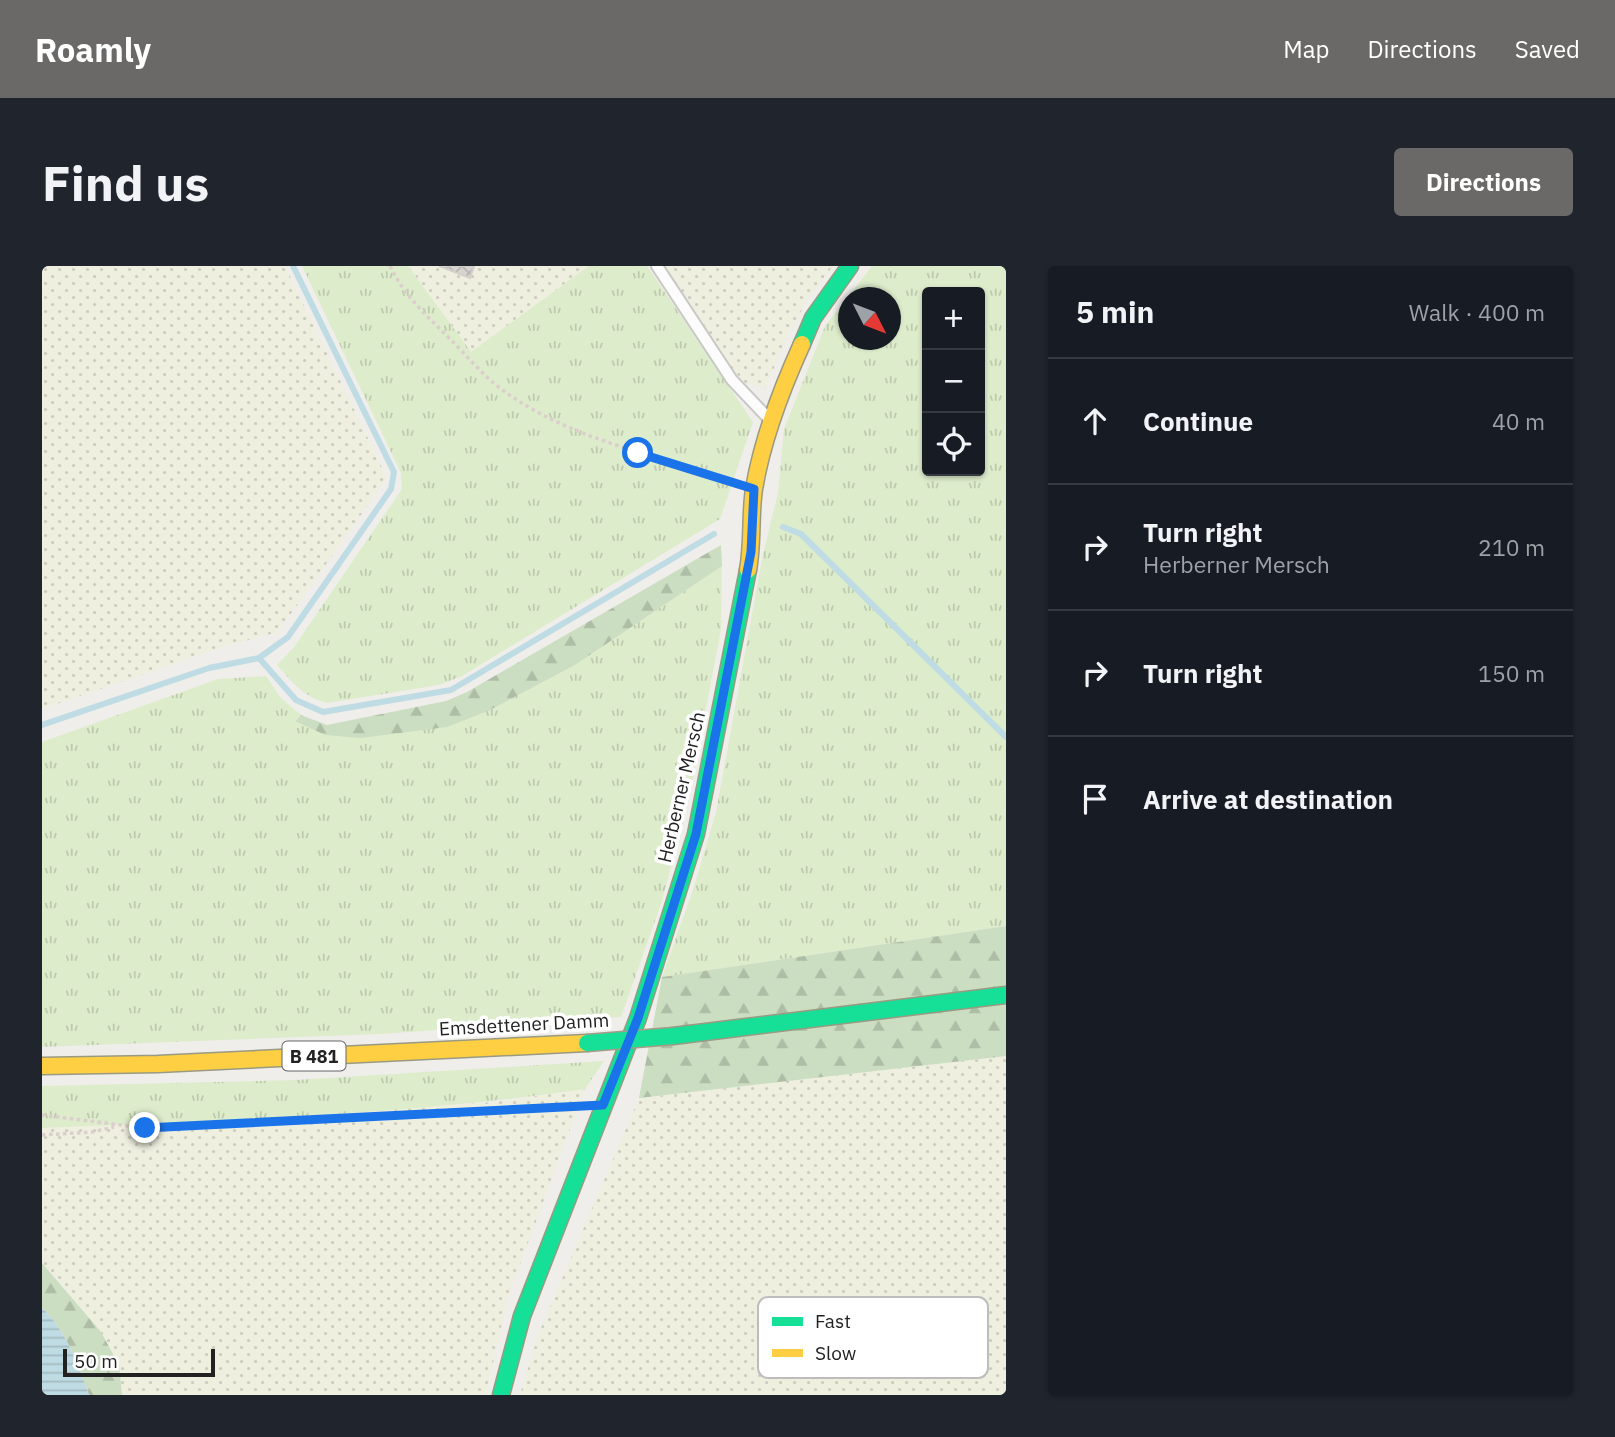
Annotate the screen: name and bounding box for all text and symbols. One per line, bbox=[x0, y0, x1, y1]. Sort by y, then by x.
text: Roamly bbox=[35, 28, 151, 71]
text: Map bbox=[1283, 33, 1329, 65]
text: Directions bbox=[1367, 33, 1477, 65]
text: Saved bbox=[1515, 33, 1580, 65]
button: Directions bbox=[1394, 148, 1573, 216]
text: Find us bbox=[42, 151, 209, 214]
north arrow bbox=[838, 287, 901, 350]
map controls bbox=[922, 287, 985, 476]
button: + bbox=[922, 287, 985, 350]
text: 5 min bbox=[1076, 292, 1154, 331]
text: Walk · 400 m bbox=[1409, 297, 1545, 327]
button: − bbox=[922, 350, 985, 413]
icon: ahead bbox=[1076, 402, 1114, 440]
text: Continue bbox=[1143, 404, 1253, 438]
text: 40 m bbox=[1492, 406, 1545, 436]
button: locate bbox=[922, 413, 985, 476]
route start bbox=[622, 437, 653, 468]
text: Turn right bbox=[1143, 515, 1262, 549]
icon: right bbox=[1076, 528, 1114, 566]
text: 210 m bbox=[1478, 532, 1545, 562]
text: Herberner Mersch bbox=[1143, 549, 1330, 579]
icon: right bbox=[1076, 654, 1114, 692]
text: Turn right bbox=[1143, 656, 1262, 690]
text: 150 m bbox=[1478, 658, 1545, 688]
street label: Herberner Mersch bbox=[652, 709, 710, 865]
icon: arrive bbox=[1076, 780, 1114, 818]
text: Arrive at destination bbox=[1143, 782, 1393, 816]
street label: Emsdettener Damm bbox=[438, 1008, 610, 1040]
road number: B 481 bbox=[282, 1042, 346, 1070]
route end bbox=[129, 1112, 160, 1143]
legend bbox=[758, 1297, 988, 1378]
text: Fast bbox=[815, 1309, 851, 1333]
text: Slow bbox=[815, 1341, 856, 1365]
scale bar bbox=[63, 1346, 215, 1378]
text: 50 m bbox=[74, 1349, 118, 1373]

